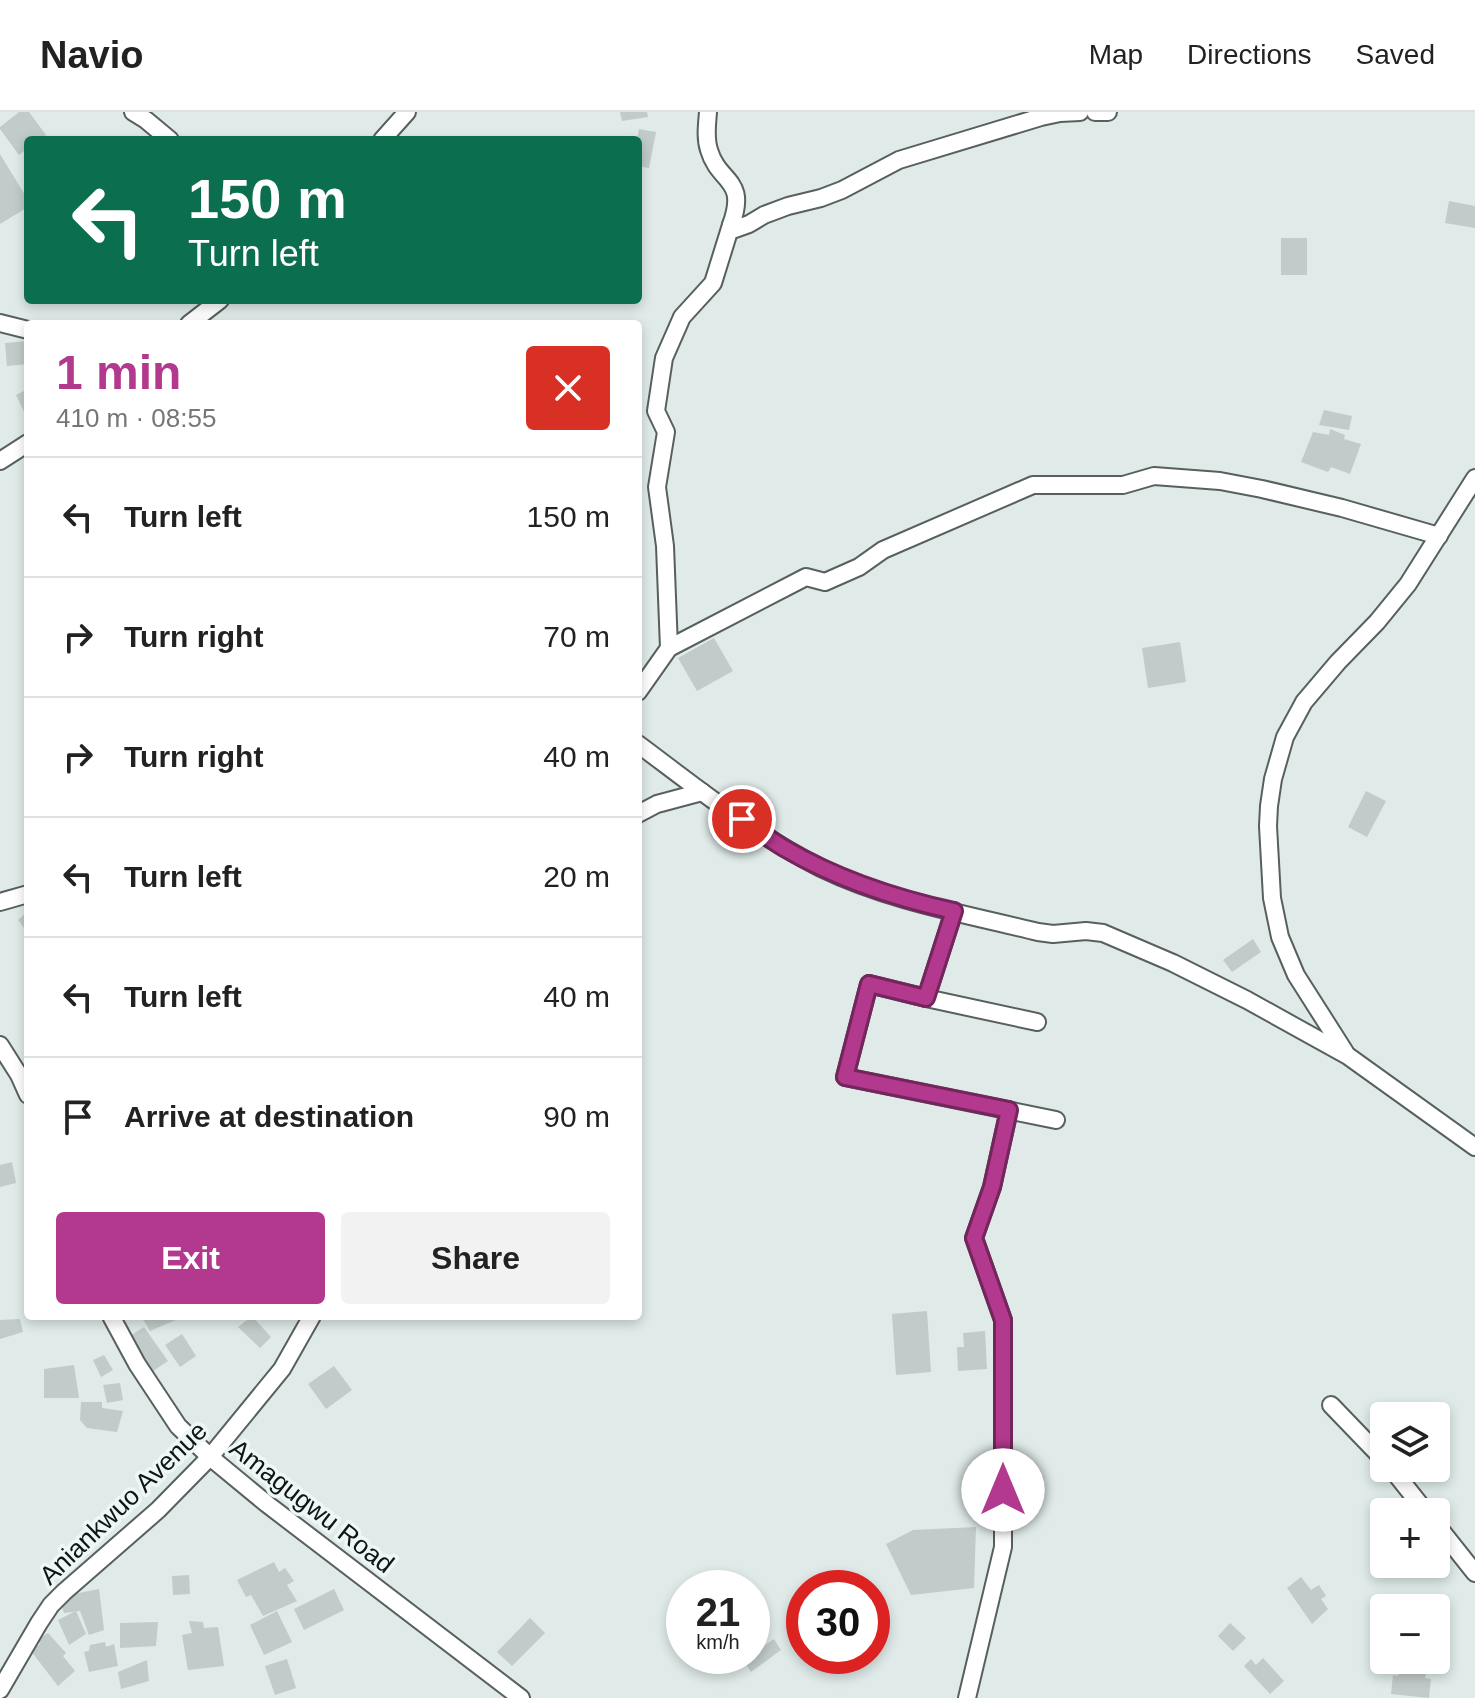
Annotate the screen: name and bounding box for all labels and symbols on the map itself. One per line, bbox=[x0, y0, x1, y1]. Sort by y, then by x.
pin bbox=[708, 785, 776, 853]
street label: Aniankwuo Avenue bbox=[33, 1416, 213, 1590]
street label: Amagugwu Road bbox=[224, 1433, 400, 1579]
position arrow bbox=[961, 1448, 1045, 1532]
speed limit sign: 30 bbox=[786, 1570, 890, 1674]

